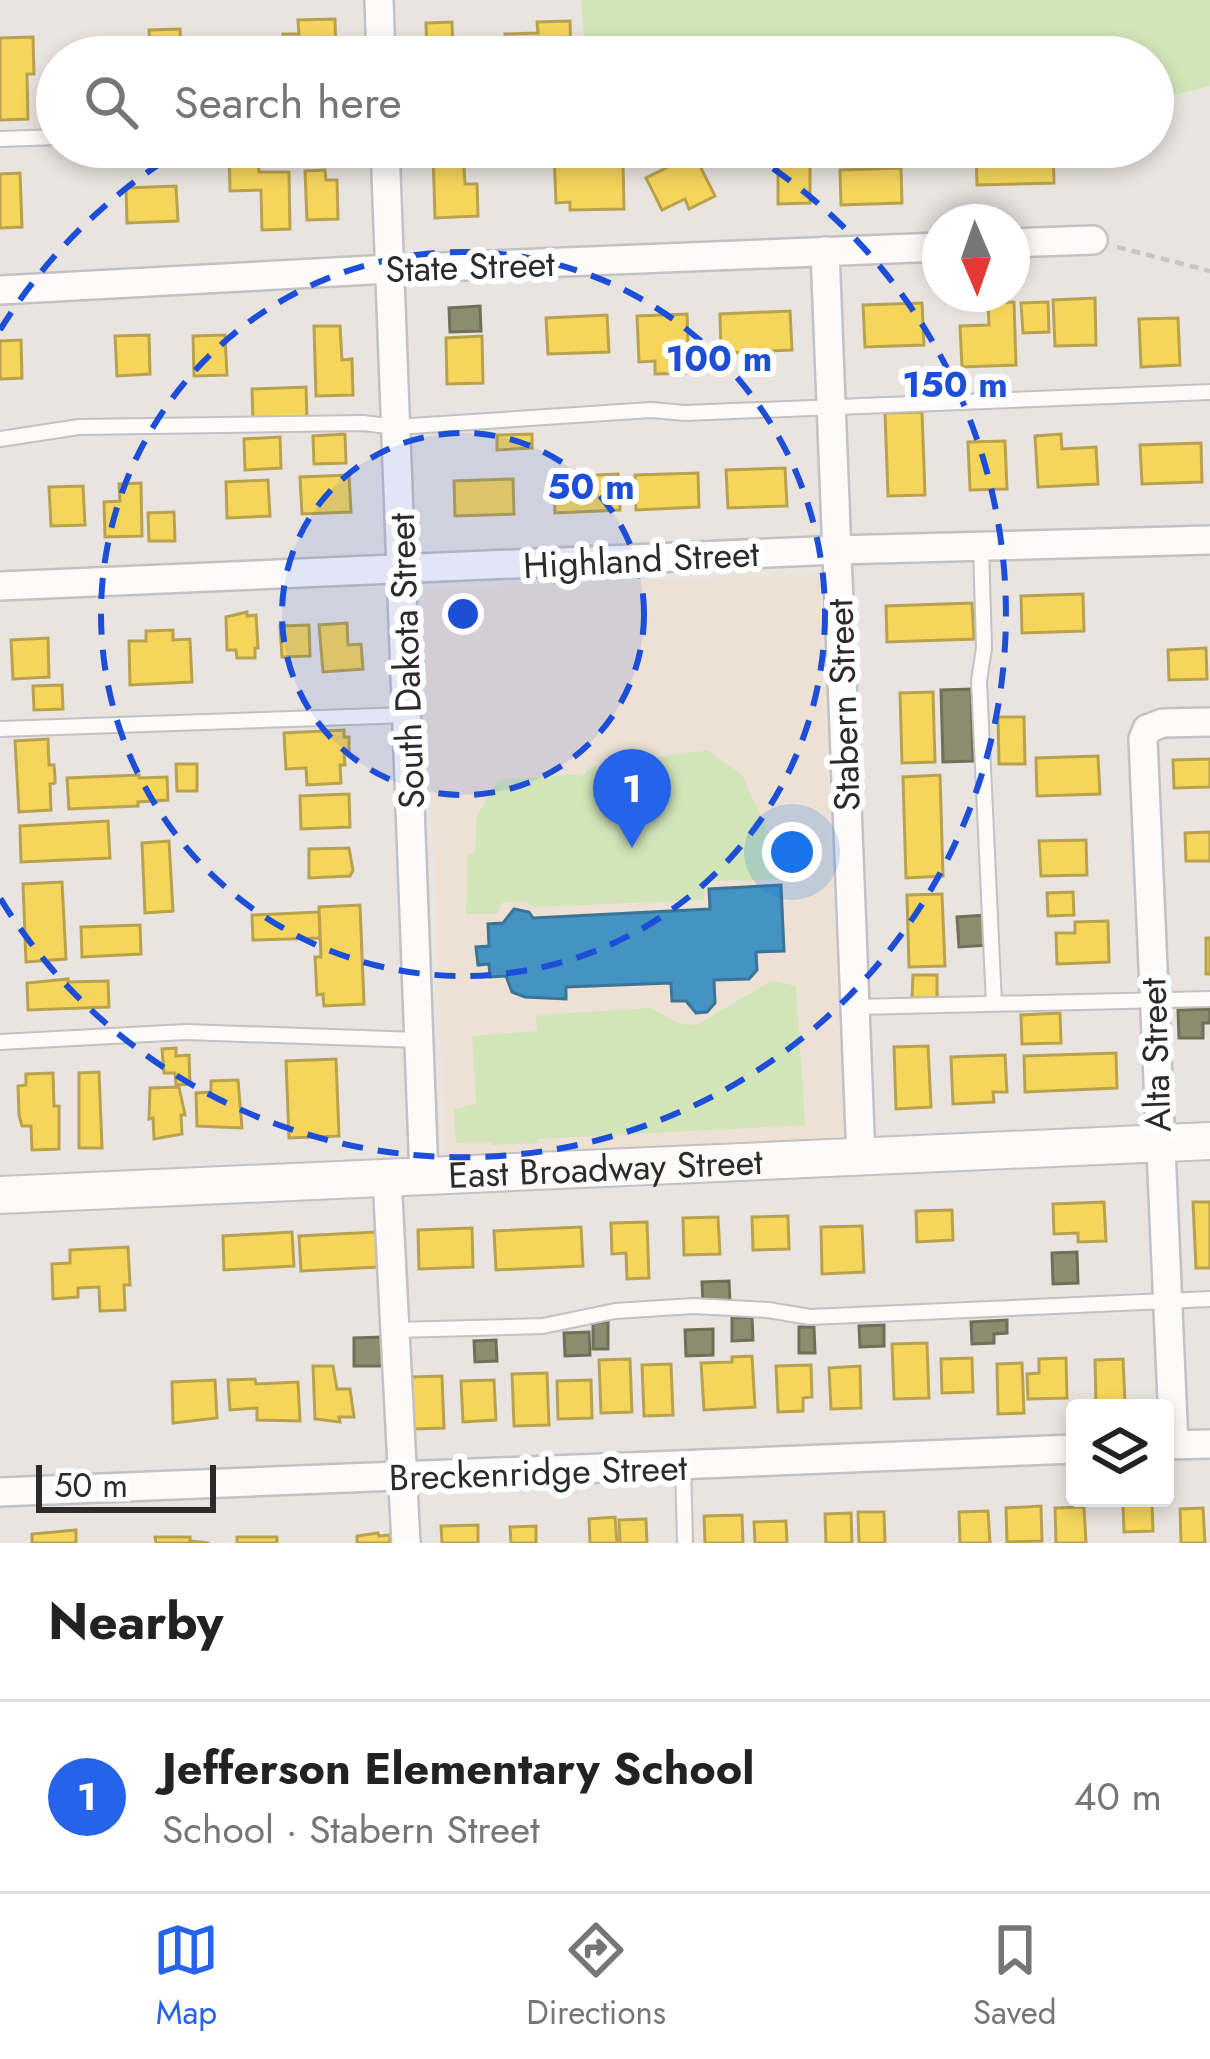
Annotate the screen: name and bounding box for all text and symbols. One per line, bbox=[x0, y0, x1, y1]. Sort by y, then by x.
search box bbox=[36, 36, 1174, 168]
icon: search bbox=[78, 69, 144, 135]
text: Search here bbox=[174, 70, 402, 135]
north arrow bbox=[922, 204, 1030, 312]
street label: State Street bbox=[384, 237, 556, 295]
text: 100 m bbox=[666, 332, 772, 384]
text: 150 m bbox=[902, 358, 1008, 410]
text: 50 m bbox=[547, 460, 635, 512]
street label: South Dakota Street bbox=[375, 512, 437, 810]
street label: Highland Street bbox=[522, 527, 761, 591]
centre of rings bbox=[442, 593, 484, 635]
street label: Stabern Street bbox=[813, 597, 873, 812]
pin: 1 bbox=[593, 749, 671, 848]
your location bbox=[762, 822, 822, 882]
street label: Alta Street bbox=[1126, 976, 1184, 1133]
street label: East Broadway Street bbox=[447, 1135, 764, 1201]
map controls bbox=[1066, 1399, 1174, 1507]
button: layers bbox=[1066, 1399, 1174, 1507]
street label: Breckenridge Street bbox=[388, 1441, 688, 1503]
scale bar bbox=[36, 1459, 216, 1512]
text: 50 m bbox=[54, 1462, 128, 1509]
text: Nearby bbox=[48, 1584, 223, 1658]
text: Jefferson Elementary School bbox=[162, 1736, 755, 1801]
text: 1 bbox=[77, 1768, 97, 1825]
text: 40 m bbox=[1074, 1768, 1162, 1825]
text: School · Stabern Street bbox=[162, 1801, 540, 1858]
tab: Map bbox=[153, 1917, 219, 2036]
tab: Directions bbox=[526, 1917, 666, 2036]
tab: Saved bbox=[973, 1917, 1057, 2036]

